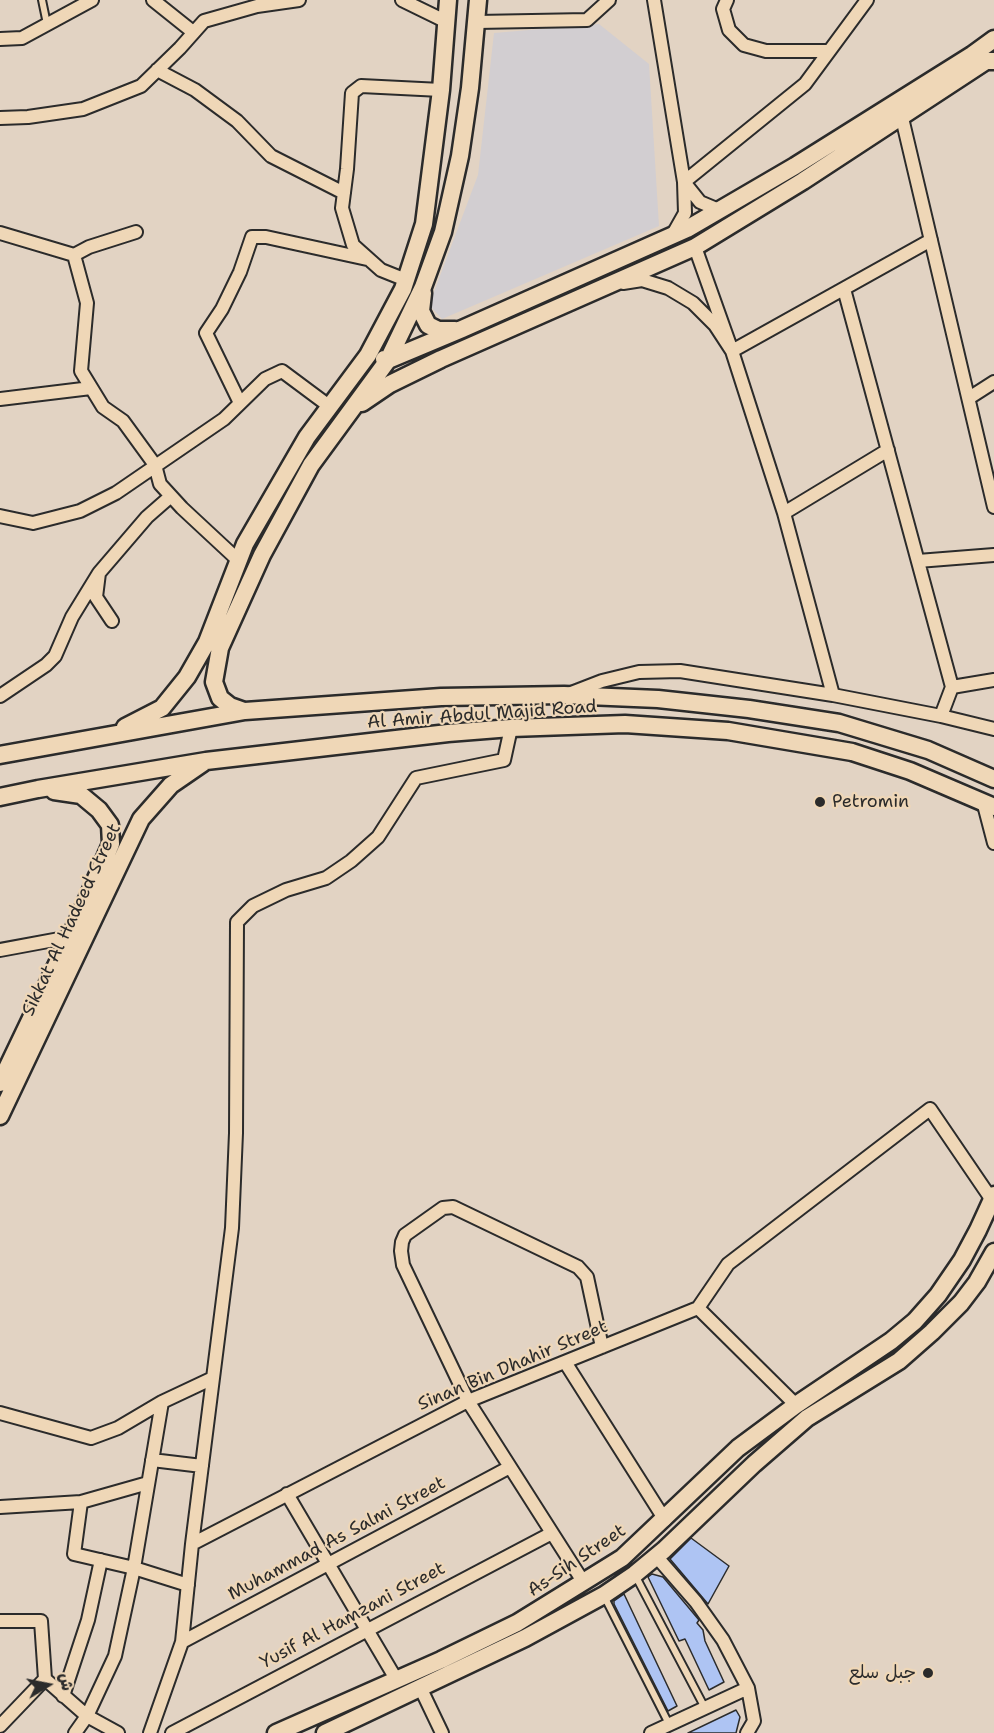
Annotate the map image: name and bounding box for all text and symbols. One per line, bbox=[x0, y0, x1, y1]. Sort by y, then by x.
street label: Al Amir Abdul Majid Road bbox=[367, 696, 597, 734]
place label: Petromin bbox=[832, 791, 909, 813]
marker: Petromin bbox=[813, 795, 827, 809]
street label: Sikkat Al Hadeed Street bbox=[18, 820, 126, 1020]
street label: Sinan Bin Dhahir Street bbox=[415, 1316, 611, 1416]
street label: Muhammad As Salmi Street bbox=[225, 1472, 449, 1606]
street label: As-Sih Street bbox=[524, 1520, 630, 1602]
street label: Yusif Al Hamzani Street bbox=[257, 1558, 449, 1674]
north arrow bbox=[18, 1655, 78, 1715]
place label: جبل سلع bbox=[849, 1662, 916, 1684]
marker: جبل سلع bbox=[921, 1666, 935, 1680]
text: ش bbox=[54, 1671, 78, 1692]

